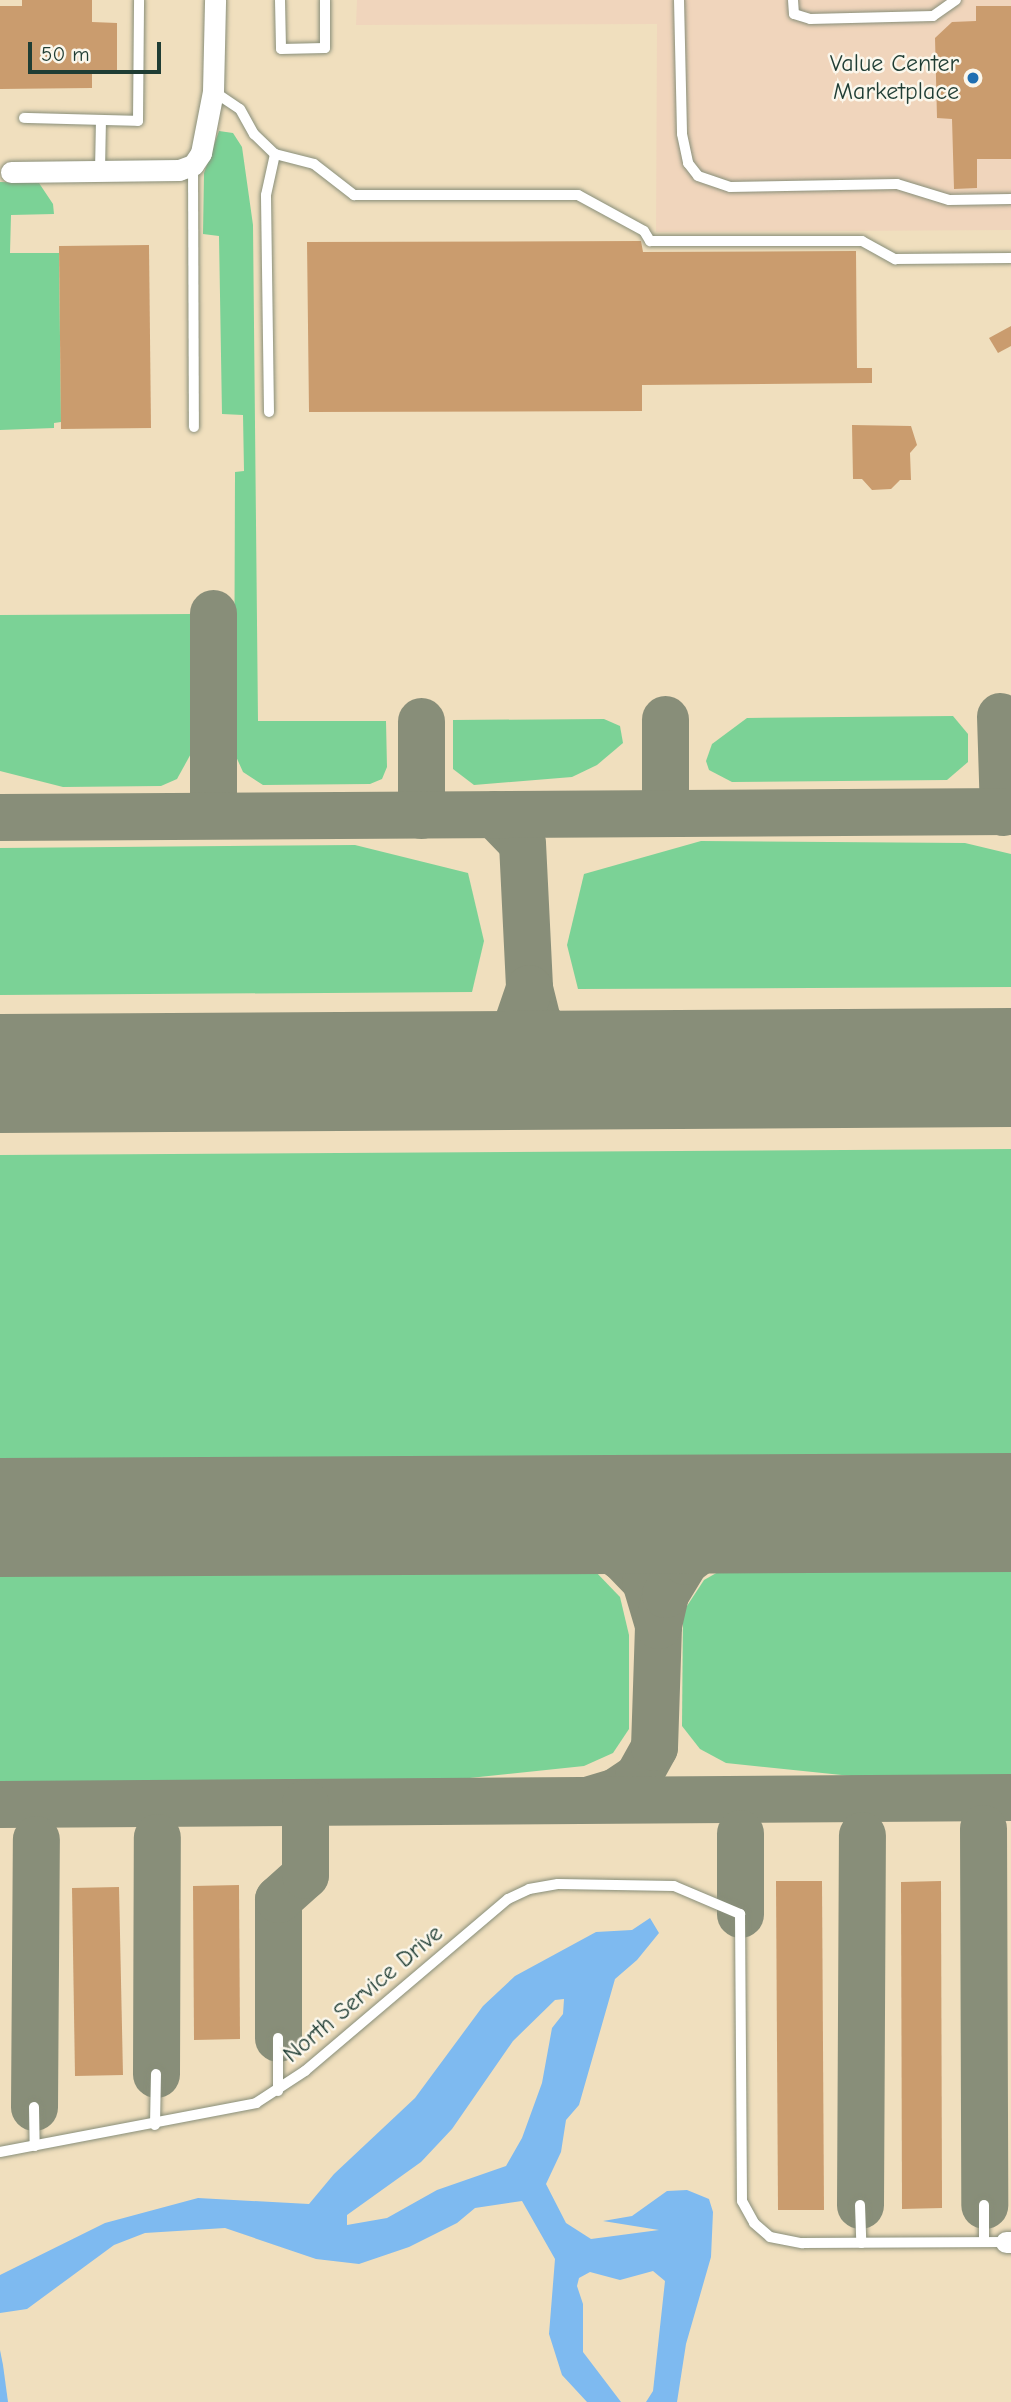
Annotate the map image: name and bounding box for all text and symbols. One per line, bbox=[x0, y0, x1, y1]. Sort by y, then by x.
scale bar bbox=[32, 28, 164, 72]
text: 50 m bbox=[41, 42, 90, 66]
place label: Value Center Marketplace bbox=[830, 50, 959, 106]
marker: Value Center Marketplace bbox=[965, 70, 981, 86]
street label: North Service Drive bbox=[277, 1919, 449, 2069]

